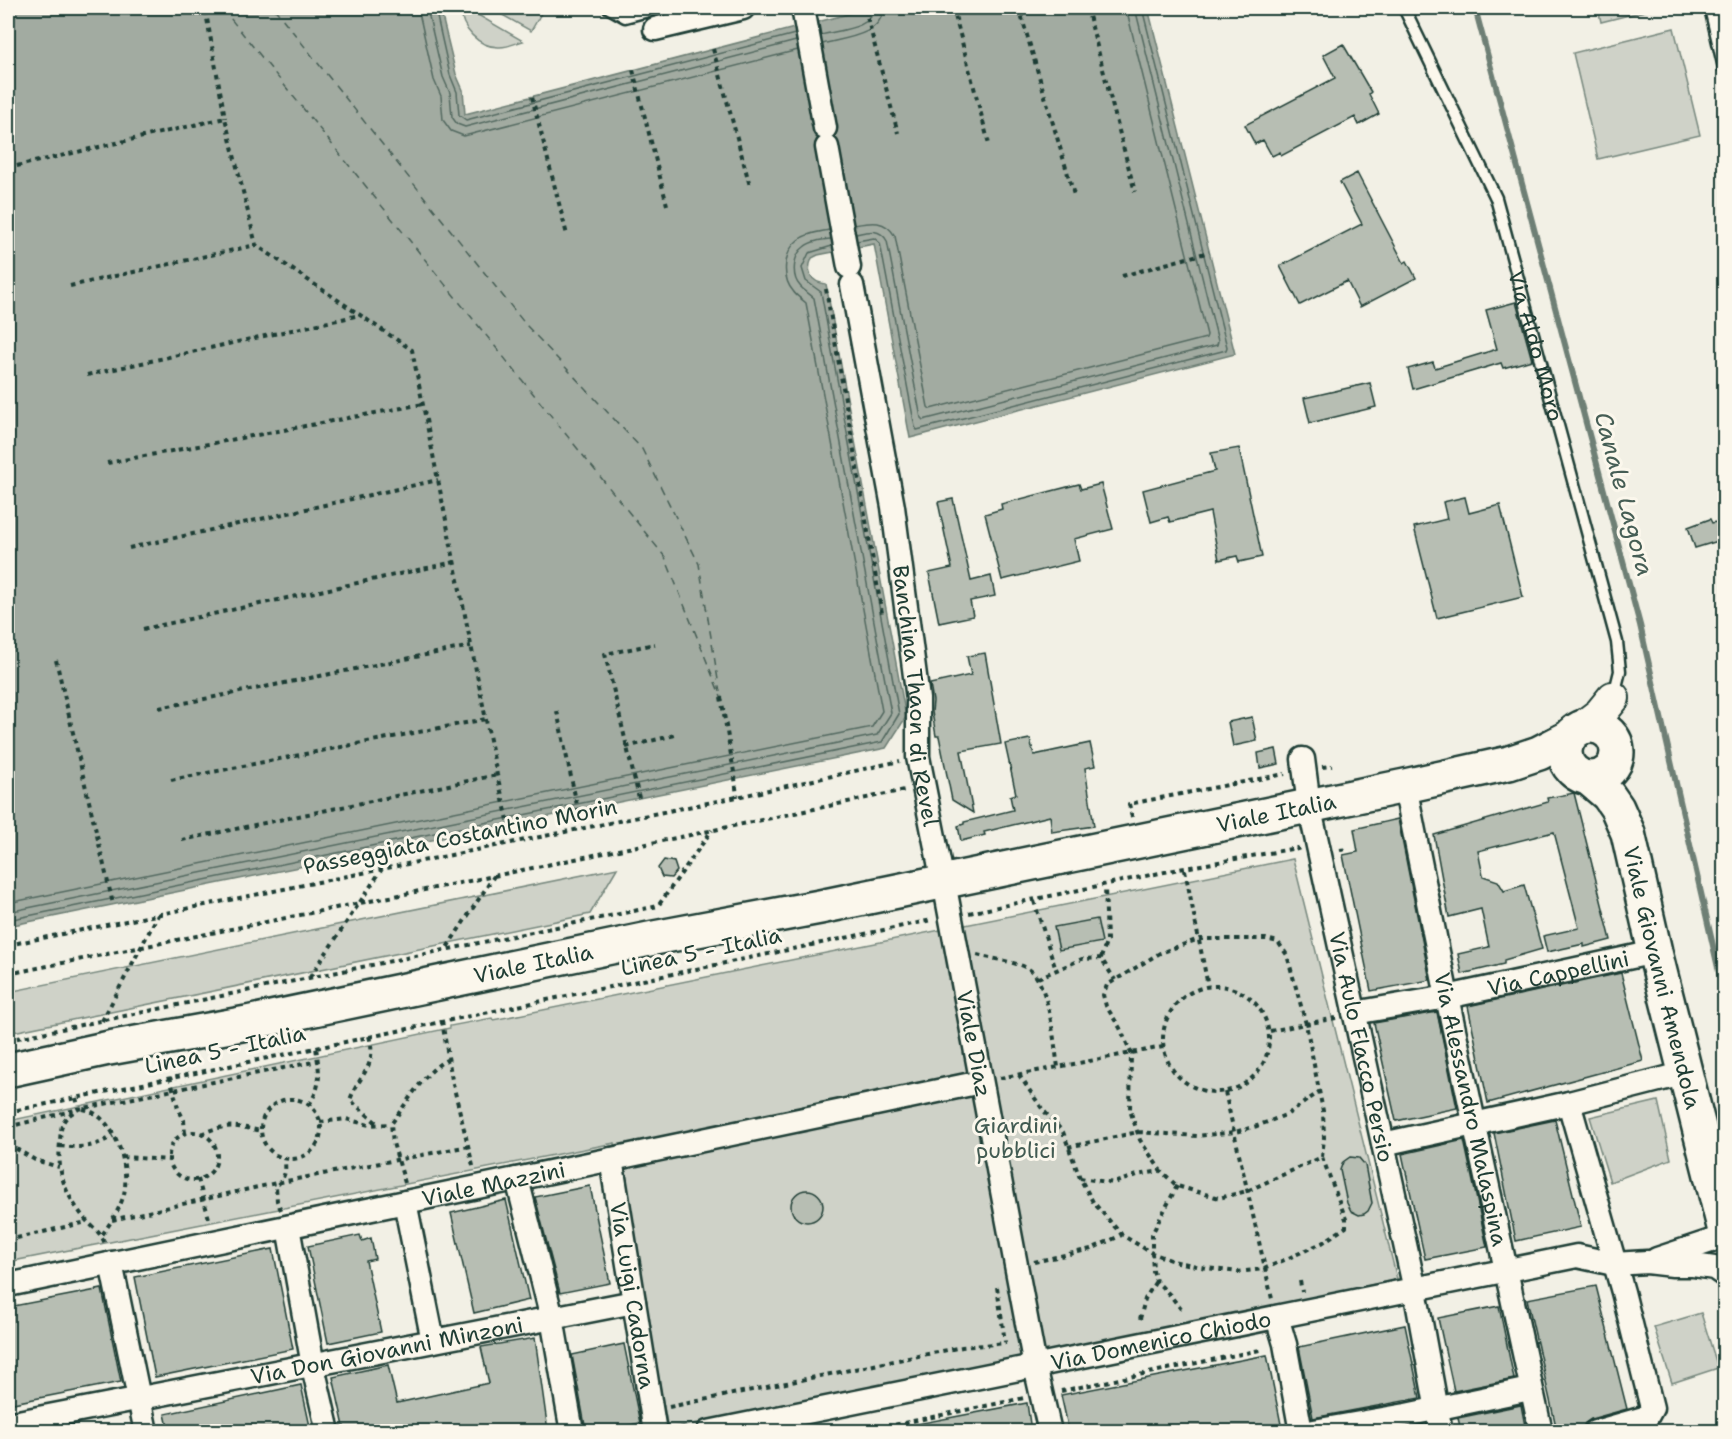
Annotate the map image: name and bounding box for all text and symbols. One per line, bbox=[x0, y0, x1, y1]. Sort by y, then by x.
street label: Via Aldo Moro bbox=[1501, 267, 1570, 424]
water label: Canale Lagora bbox=[1587, 408, 1661, 580]
street label: Banchina Thaon di Revel bbox=[886, 563, 946, 829]
street label: Viale Italia bbox=[1214, 787, 1339, 840]
street label: Passeggiata Costantino Morin bbox=[301, 792, 620, 881]
street label: Viale Giovanni Amendola bbox=[1616, 843, 1708, 1112]
street label: Linea 5 - Italia bbox=[618, 920, 785, 983]
street label: Via Aulo Flacco Persio bbox=[1322, 929, 1401, 1165]
street label: Viale Italia bbox=[471, 937, 596, 990]
street label: Via Cappellini bbox=[1485, 944, 1632, 1003]
street label: Via Alessandro Malaspina bbox=[1427, 970, 1514, 1249]
street label: Viale Diaz bbox=[950, 988, 998, 1099]
street label: Linea 5 - Italia bbox=[142, 1018, 309, 1081]
park label: Giardini pubblici bbox=[974, 1111, 1058, 1165]
street label: Viale Mazzini bbox=[419, 1155, 568, 1213]
street label: Via Luigi Cadorna bbox=[603, 1200, 662, 1391]
street label: Via Domenico Chiodo bbox=[1048, 1304, 1274, 1377]
street label: Via Don Giovanni Minzoni bbox=[248, 1310, 526, 1391]

